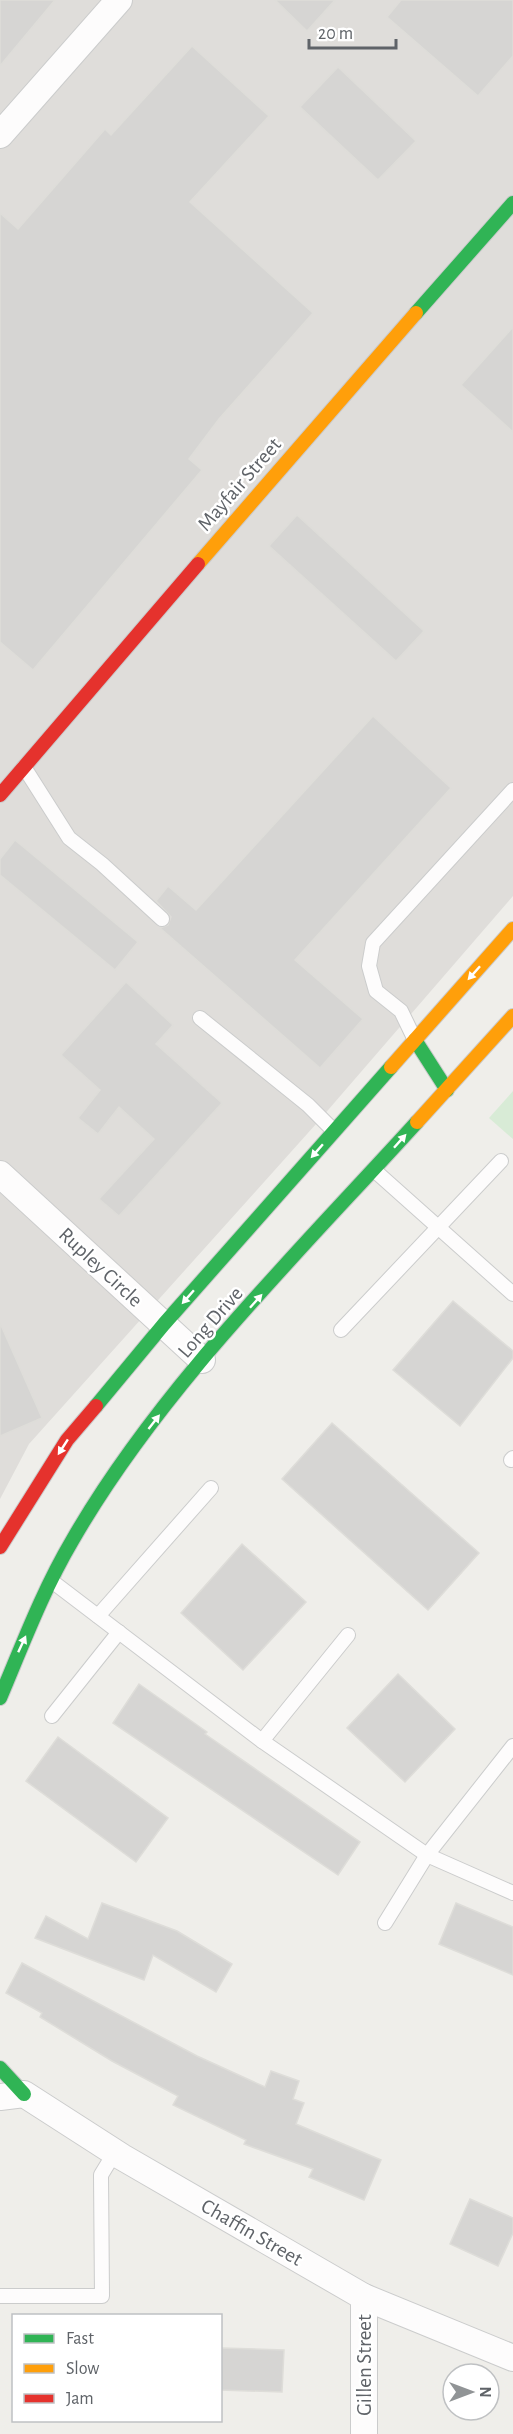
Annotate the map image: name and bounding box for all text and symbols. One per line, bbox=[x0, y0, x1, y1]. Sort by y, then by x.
scale bar bbox=[309, 12, 396, 50]
text: 20 m bbox=[318, 25, 353, 43]
street label: Mayfair Street bbox=[194, 434, 285, 535]
one-way arrow bbox=[468, 965, 481, 980]
one-way arrow bbox=[393, 1134, 406, 1149]
one-way arrow bbox=[311, 1143, 324, 1158]
street label: Rupley Circle bbox=[55, 1224, 146, 1311]
street label: Long Drive bbox=[174, 1283, 247, 1362]
one-way arrow bbox=[182, 1289, 195, 1304]
one-way arrow bbox=[249, 1294, 262, 1309]
one-way arrow bbox=[147, 1414, 159, 1429]
one-way arrow bbox=[57, 1438, 69, 1454]
one-way arrow bbox=[18, 1636, 27, 1653]
street label: Chaffin Street bbox=[198, 2195, 306, 2270]
legend bbox=[12, 2314, 222, 2422]
street label: Gillen Street bbox=[354, 2314, 375, 2416]
text: Fast bbox=[66, 2330, 94, 2348]
text: Slow bbox=[66, 2360, 99, 2378]
north arrow bbox=[441, 2362, 501, 2422]
text: N bbox=[477, 2386, 493, 2398]
text: Jam bbox=[66, 2390, 94, 2408]

